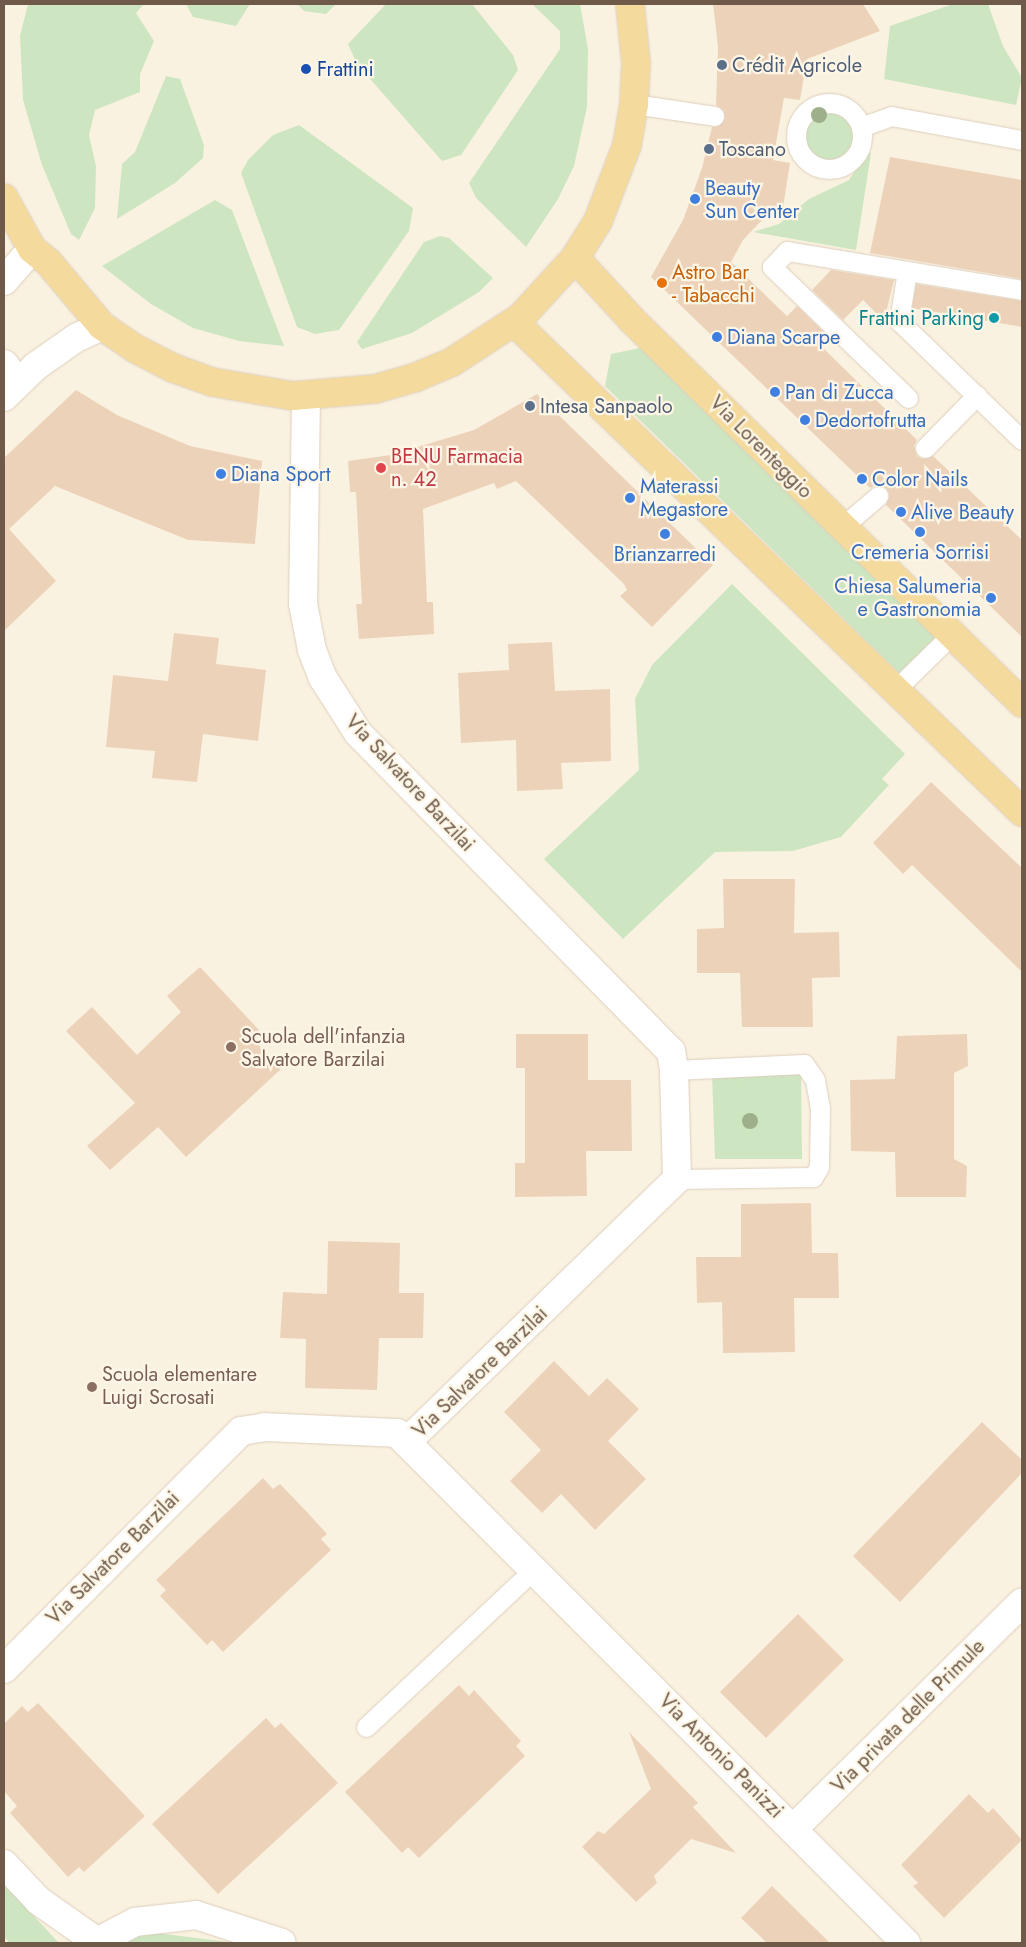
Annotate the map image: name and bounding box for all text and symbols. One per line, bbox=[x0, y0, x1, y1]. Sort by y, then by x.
place label: Crédit Agricole bbox=[732, 53, 862, 77]
place label: Frattini bbox=[317, 57, 374, 81]
marker: Crédit Agricole bbox=[716, 59, 728, 71]
marker: Frattini bbox=[299, 62, 313, 76]
place label: Toscano bbox=[719, 137, 786, 161]
marker: Toscano bbox=[703, 143, 715, 155]
place label: Beauty Sun Center bbox=[705, 176, 799, 223]
marker: Beauty Sun Center bbox=[689, 193, 701, 205]
place label: Astro Bar - Tabacchi bbox=[672, 260, 755, 307]
marker: Astro Bar - Tabacchi bbox=[656, 277, 668, 289]
place label: Frattini Parking bbox=[859, 306, 984, 330]
marker: Frattini Parking bbox=[988, 312, 1000, 324]
place label: Diana Scarpe bbox=[727, 325, 840, 349]
marker: Diana Scarpe bbox=[711, 331, 723, 343]
place label: Pan di Zucca bbox=[785, 380, 894, 404]
marker: Pan di Zucca bbox=[769, 386, 781, 398]
street label: Via Lorenteggio bbox=[705, 391, 817, 503]
place label: Intesa Sanpaolo bbox=[540, 394, 673, 418]
marker: Intesa Sanpaolo bbox=[524, 400, 536, 412]
place label: Dedortofrutta bbox=[815, 408, 926, 432]
marker: Dedortofrutta bbox=[799, 414, 811, 426]
place label: BENU Farmacia n. 42 bbox=[391, 444, 523, 491]
place label: Diana Sport bbox=[231, 462, 330, 486]
marker: BENU Farmacia n. 42 bbox=[375, 462, 387, 474]
place label: Color Nails bbox=[872, 467, 968, 491]
marker: Diana Sport bbox=[215, 468, 227, 480]
marker: Color Nails bbox=[856, 473, 868, 485]
place label: Materassi Megastore bbox=[640, 474, 728, 521]
marker: Materassi Megastore bbox=[624, 492, 636, 504]
place label: Alive Beauty bbox=[911, 500, 1014, 524]
marker: Alive Beauty bbox=[895, 506, 907, 518]
marker: Cremeria Sorrisi bbox=[914, 526, 926, 538]
marker: Brianzarredi bbox=[659, 528, 671, 540]
place label: Cremeria Sorrisi bbox=[851, 540, 989, 564]
place label: Brianzarredi bbox=[614, 542, 716, 566]
place label: Chiesa Salumeria e Gastronomia bbox=[834, 574, 981, 621]
marker: Chiesa Salumeria e Gastronomia bbox=[985, 592, 997, 604]
street label: Via Salvatore Barzilai bbox=[340, 710, 480, 856]
place label: Scuola dell'infanzia Salvatore Barzilai bbox=[241, 1024, 405, 1071]
marker: Scuola dell'infanzia Salvatore Barzilai bbox=[225, 1041, 237, 1053]
street label: Via Salvatore Barzilai bbox=[408, 1301, 552, 1443]
place label: Scuola elementare Luigi Scrosati bbox=[102, 1363, 257, 1410]
marker: Scuola elementare Luigi Scrosati bbox=[86, 1381, 98, 1393]
street label: Via Salvatore Barzilai bbox=[41, 1486, 185, 1630]
street label: Via privata delle Primule bbox=[826, 1634, 990, 1798]
street label: Via Antonio Panizzi bbox=[654, 1689, 788, 1823]

